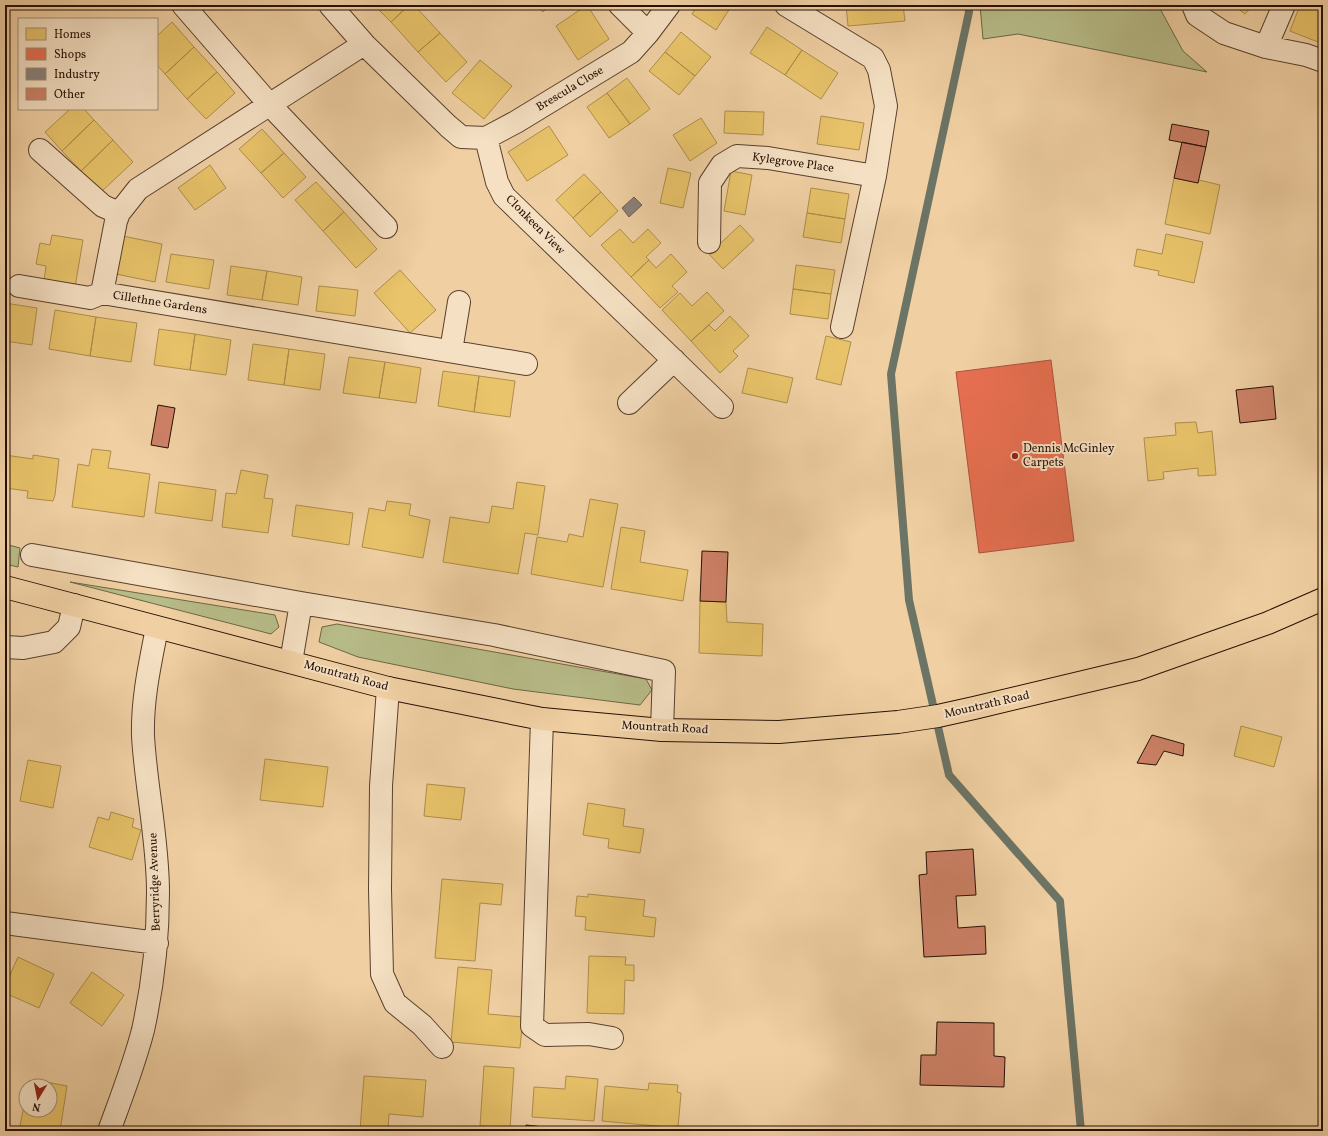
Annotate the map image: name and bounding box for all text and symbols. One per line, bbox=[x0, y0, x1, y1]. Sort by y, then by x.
legend bbox=[18, 18, 158, 110]
text: Homes bbox=[54, 27, 91, 43]
text: Shops bbox=[54, 47, 86, 63]
street label: Brescula Close bbox=[533, 62, 607, 115]
text: Industry bbox=[54, 67, 100, 83]
text: Other bbox=[54, 87, 85, 103]
street label: Kylegrove Place bbox=[751, 149, 835, 177]
street label: Clonkeen View bbox=[502, 192, 569, 259]
street label: Cillethne Gardens bbox=[112, 288, 208, 318]
place label: Dennis McGinley Carpets bbox=[1023, 441, 1115, 471]
marker: Dennis McGinley Carpets bbox=[1010, 451, 1020, 461]
street label: Mountrath Road bbox=[302, 657, 390, 695]
street label: Mountrath Road bbox=[943, 687, 1031, 723]
street label: Mountrath Road bbox=[621, 718, 709, 738]
street label: Berryridge Avenue bbox=[145, 832, 165, 932]
north arrow bbox=[18, 1078, 58, 1118]
text: N bbox=[31, 1098, 42, 1114]

